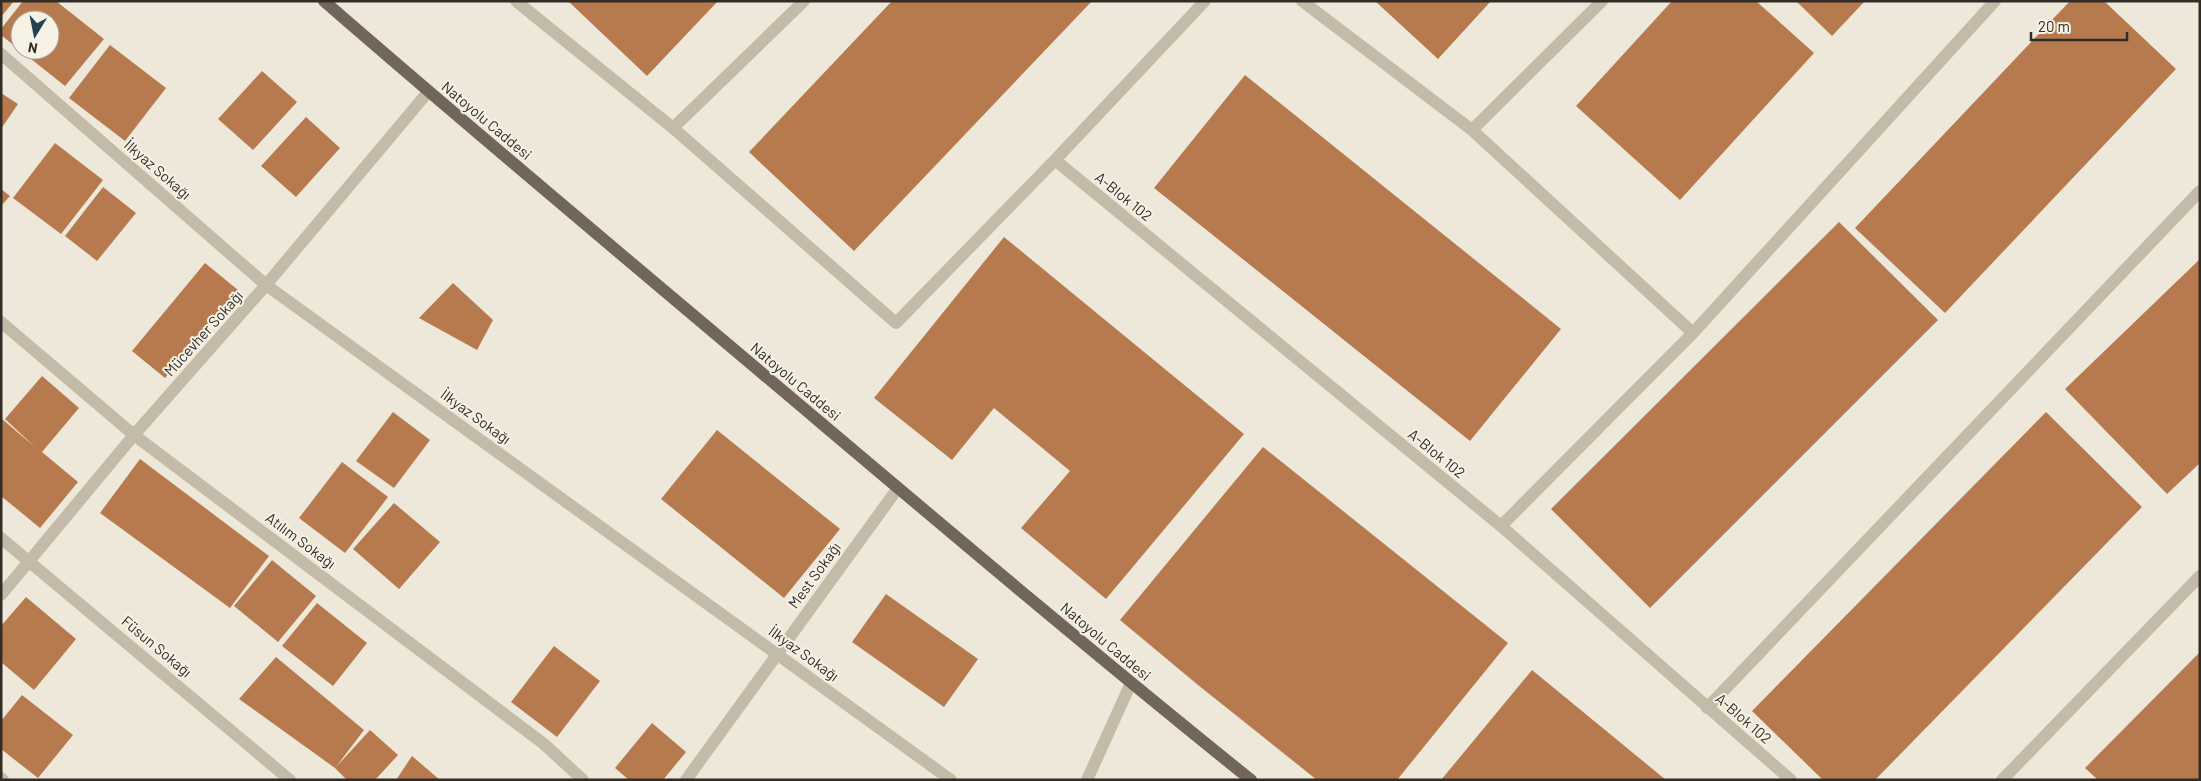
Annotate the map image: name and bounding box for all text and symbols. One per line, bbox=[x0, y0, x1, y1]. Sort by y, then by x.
north arrow bbox=[10, 10, 60, 60]
scale bar bbox=[2031, 10, 2127, 42]
text: 20 m bbox=[2038, 17, 2070, 35]
text: N bbox=[27, 39, 39, 57]
street label: Natoyolu Caddesi bbox=[438, 77, 536, 163]
street label: İlkyaz Sokağı bbox=[121, 135, 195, 203]
street label: A-Blok 102 bbox=[1092, 168, 1156, 224]
street label: Mücevher Sokağı bbox=[160, 286, 246, 380]
street label: Natoyolu Caddesi bbox=[747, 338, 845, 424]
street label: İlkyaz Sokağı bbox=[437, 385, 515, 447]
street label: A-Blok 102 bbox=[1405, 425, 1469, 481]
street label: Atılım Sokağı bbox=[263, 508, 339, 572]
street label: Mest Sokağı bbox=[784, 538, 844, 612]
street label: Natoyolu Caddesi bbox=[1057, 598, 1155, 684]
street label: Füsun Sokağı bbox=[118, 611, 196, 681]
street label: İlkyaz Sokağı bbox=[765, 622, 843, 684]
street label: A-Blok 102 bbox=[1712, 689, 1776, 747]

